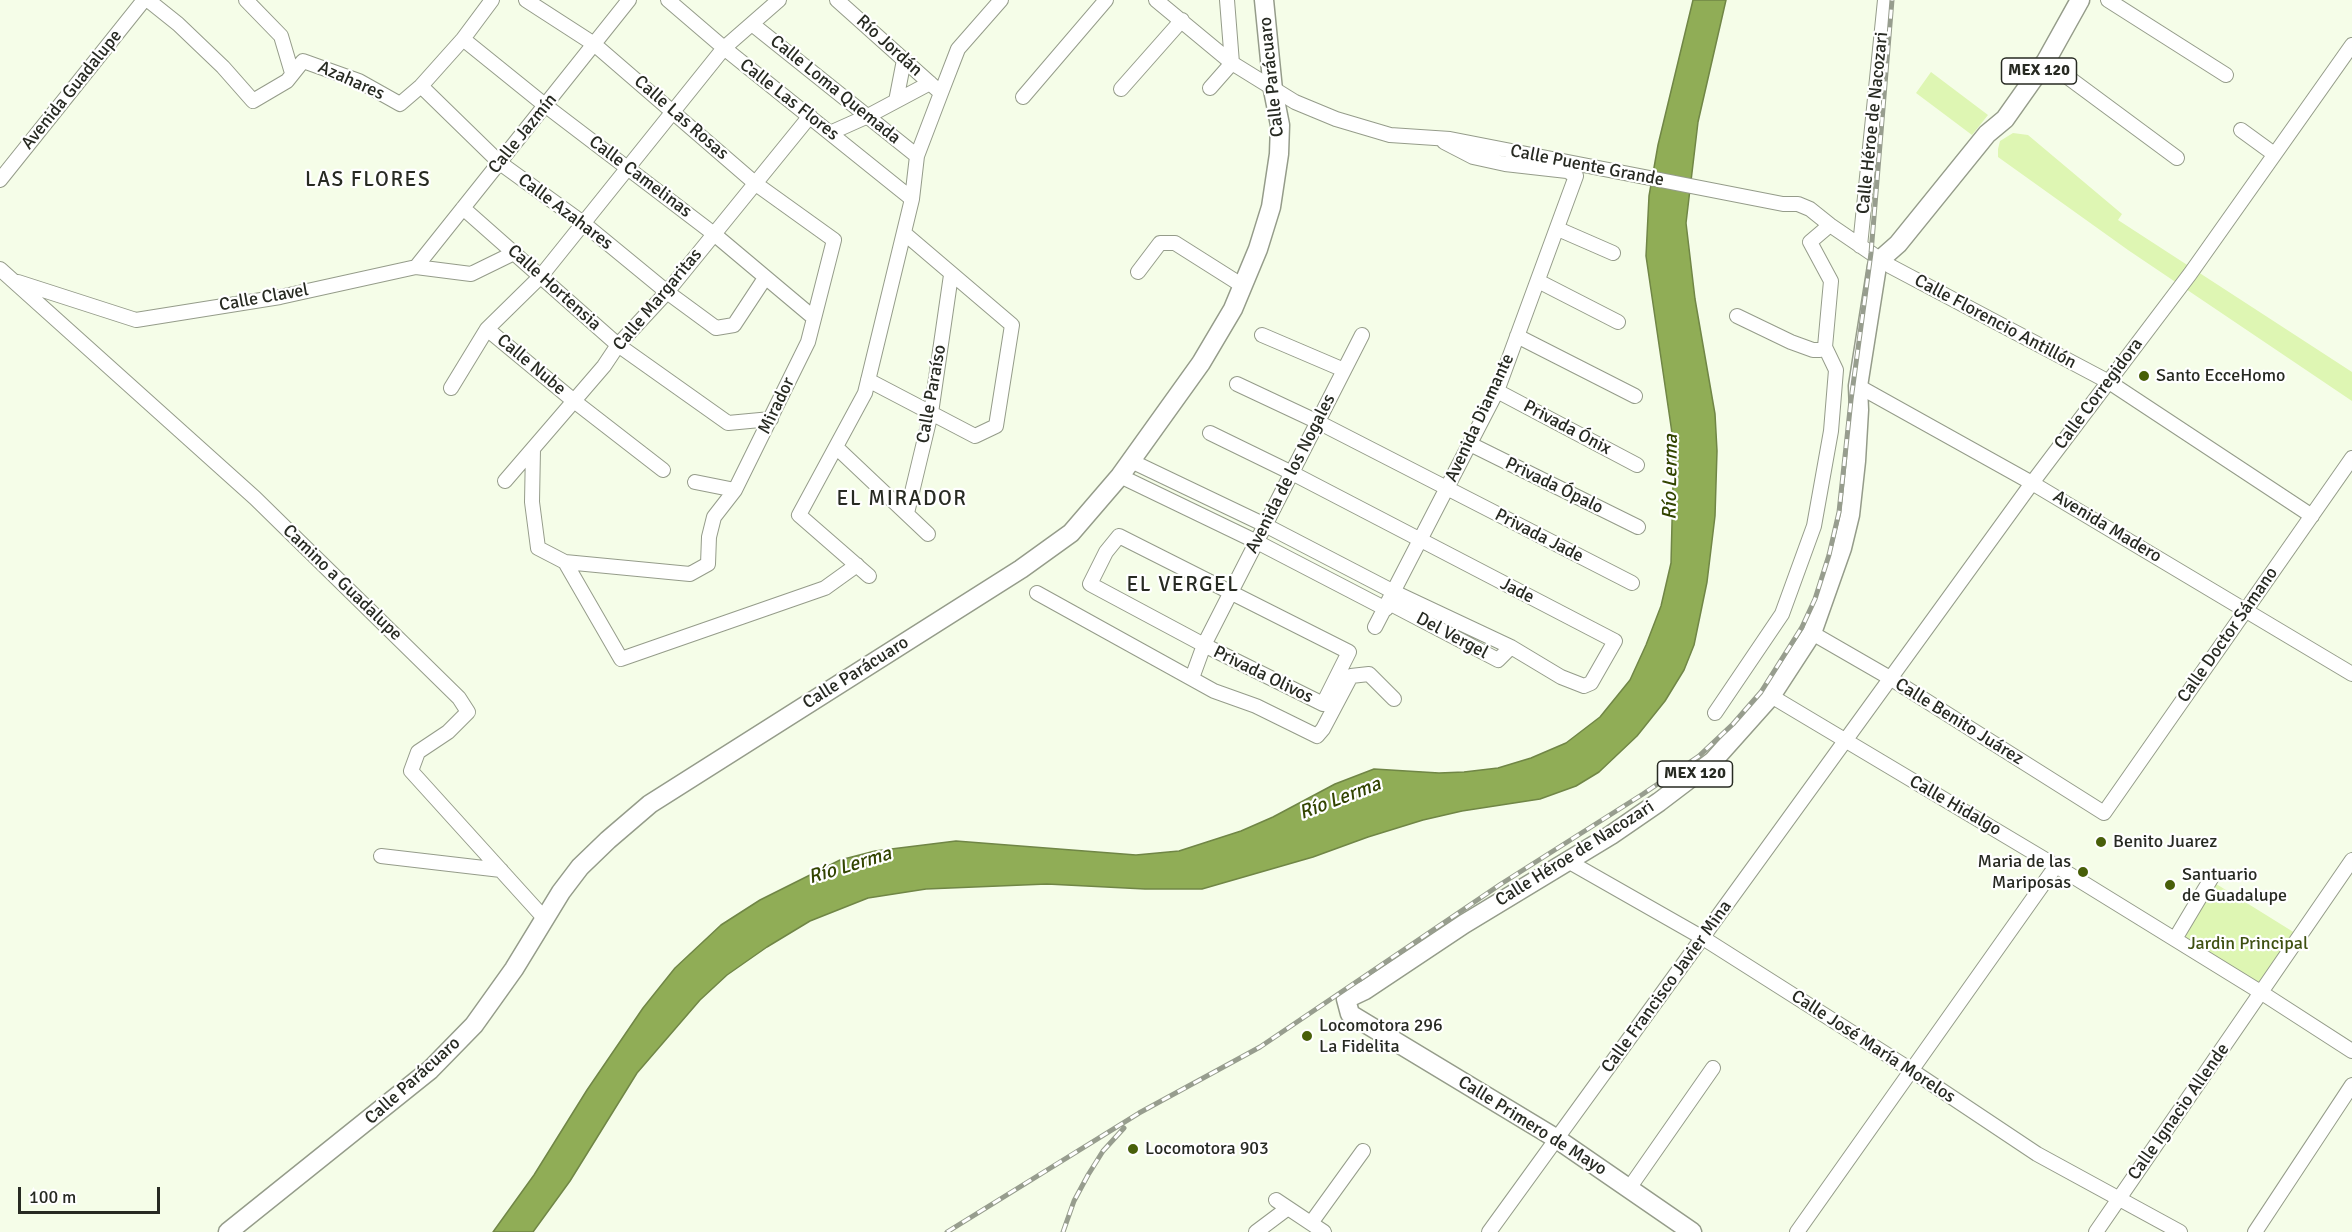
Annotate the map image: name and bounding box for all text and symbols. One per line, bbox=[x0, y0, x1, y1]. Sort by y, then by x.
street label: Río Jordán bbox=[852, 11, 926, 81]
street label: Calle Parácuaro bbox=[1255, 16, 1289, 138]
street label: Avenida Guadalupe bbox=[17, 26, 127, 154]
street label: Calle Loma Quemada bbox=[766, 31, 904, 149]
street label: Calle Héroe de Nacozari bbox=[1853, 31, 1893, 215]
street label: Calle Las Flores bbox=[735, 54, 843, 146]
street label: Azahares bbox=[315, 57, 387, 105]
road number: MEX 120 bbox=[2002, 58, 2076, 84]
street label: Calle Las Rosas bbox=[629, 71, 733, 165]
street label: Calle Jazmín bbox=[484, 90, 562, 178]
street label: Calle Camelinas bbox=[584, 131, 696, 223]
street label: Calle Puente Grande bbox=[1508, 140, 1666, 192]
district label: LAS FLORES bbox=[305, 167, 431, 193]
street label: Calle Azahares bbox=[513, 169, 617, 255]
street label: Calle Hortensia bbox=[503, 240, 605, 336]
street label: Calle Margaritas bbox=[609, 244, 707, 356]
street label: Calle Florencio Antillón bbox=[1910, 270, 2080, 374]
street label: Calle Clavel bbox=[218, 280, 310, 316]
street label: Calle Nube bbox=[492, 330, 570, 400]
street label: Calle Corregidora bbox=[2050, 334, 2148, 454]
street label: Calle Paraíso bbox=[913, 343, 951, 445]
street label: Avenida Diamante bbox=[1441, 350, 1519, 486]
place label: Santo EcceHomo bbox=[2156, 365, 2285, 387]
marker: Santo EcceHomo bbox=[2137, 369, 2151, 383]
street label: Mirador bbox=[754, 374, 800, 438]
street label: Avenida de los Nogales bbox=[1241, 391, 1341, 557]
street label: Privada Ónix bbox=[1519, 396, 1615, 460]
water label: Río Lerma bbox=[1658, 434, 1684, 520]
street label: Privada Ópalo bbox=[1501, 453, 1607, 519]
district label: EL MIRADOR bbox=[837, 486, 967, 512]
street label: Avenida Madero bbox=[2049, 486, 2165, 568]
street label: Privada Jade bbox=[1491, 504, 1587, 568]
street label: Camino a Guadalupe bbox=[278, 520, 406, 646]
street label: Calle Doctor Sámano bbox=[2173, 563, 2283, 707]
district label: EL VERGEL bbox=[1126, 572, 1240, 598]
street label: Jade bbox=[1496, 573, 1538, 609]
street label: Del Vergel bbox=[1412, 608, 1492, 664]
street label: Calle Parácuaro bbox=[799, 632, 913, 714]
street label: Privada Olivos bbox=[1210, 642, 1316, 708]
street label: Calle Benito Juárez bbox=[1891, 674, 2027, 770]
road number: MEX 120 bbox=[1658, 761, 1732, 787]
street label: Calle Hidalgo bbox=[1905, 771, 2005, 841]
water label: Río Lerma bbox=[1296, 772, 1384, 826]
street label: Calle Héroe de Nacozari bbox=[1492, 796, 1658, 912]
place label: Benito Juarez bbox=[2113, 831, 2217, 853]
marker: Benito Juarez bbox=[2094, 835, 2108, 849]
water label: Río Lerma bbox=[806, 842, 894, 890]
place label: Maria de las Mariposas bbox=[1978, 851, 2071, 894]
place label: Santuario de Guadalupe bbox=[2182, 864, 2287, 906]
marker: Maria de las Mariposas bbox=[2076, 865, 2090, 879]
marker: Santuario de Guadalupe bbox=[2163, 878, 2177, 892]
street label: Calle Francisco Javier Mina bbox=[1597, 897, 1737, 1077]
park label: Jardin Principal bbox=[2188, 933, 2308, 955]
street label: Calle José María Morelos bbox=[1787, 986, 1959, 1108]
place label: Locomotora 296 La Fidelita bbox=[1319, 1015, 1443, 1058]
marker: Locomotora 296 La Fidelita bbox=[1300, 1029, 1314, 1043]
street label: Calle Parácuaro bbox=[361, 1033, 465, 1129]
street label: Calle Ignacio Allende bbox=[2124, 1039, 2234, 1185]
street label: Calle Primero de Mayo bbox=[1454, 1071, 1610, 1181]
place label: Locomotora 903 bbox=[1145, 1138, 1269, 1160]
marker: Locomotora 903 bbox=[1126, 1142, 1140, 1156]
scale bar bbox=[21, 1175, 164, 1213]
text: 100 m bbox=[29, 1186, 76, 1208]

